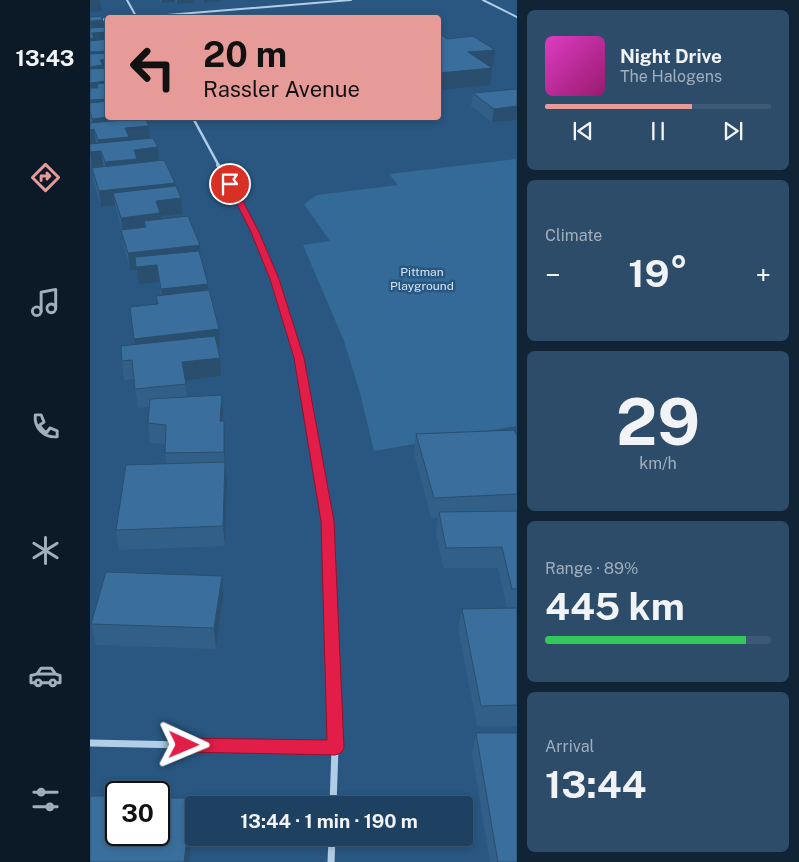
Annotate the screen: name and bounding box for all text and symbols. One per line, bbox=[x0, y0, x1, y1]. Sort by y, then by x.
text: 20 m bbox=[203, 34, 287, 75]
icon: left bbox=[120, 35, 185, 100]
text: 13:43 bbox=[16, 45, 74, 71]
text: Night Drive bbox=[620, 45, 722, 67]
text: The Halogens bbox=[620, 67, 722, 86]
text: Rassler Avenue bbox=[203, 76, 360, 102]
icon: previous bbox=[569, 117, 597, 145]
icon: pause bbox=[644, 117, 672, 145]
icon: next bbox=[719, 117, 747, 145]
icon: directions bbox=[28, 160, 63, 195]
pin bbox=[209, 163, 251, 205]
icon: arrive bbox=[216, 170, 244, 198]
text: Climate bbox=[545, 226, 602, 245]
text: 19° bbox=[628, 251, 688, 296]
text: − bbox=[545, 258, 561, 291]
text: + bbox=[755, 258, 771, 291]
park label: Pittman Playground bbox=[390, 265, 454, 293]
icon: music bbox=[28, 285, 63, 320]
text: 29 bbox=[616, 383, 700, 460]
icon: phone bbox=[28, 409, 63, 444]
text: km/h bbox=[639, 454, 677, 473]
icon: climate bbox=[28, 533, 63, 568]
text: Range · 89% bbox=[545, 559, 638, 578]
text: 445 km bbox=[545, 584, 685, 629]
icon: car bbox=[28, 658, 63, 693]
position arrow bbox=[157, 718, 209, 770]
text: Arrival bbox=[545, 737, 594, 756]
text: 13:44 bbox=[545, 762, 647, 807]
speed limit sign: 30 bbox=[105, 781, 170, 846]
icon: filters bbox=[28, 782, 63, 817]
text: 13:44 · 1 min · 190 m bbox=[240, 810, 418, 832]

